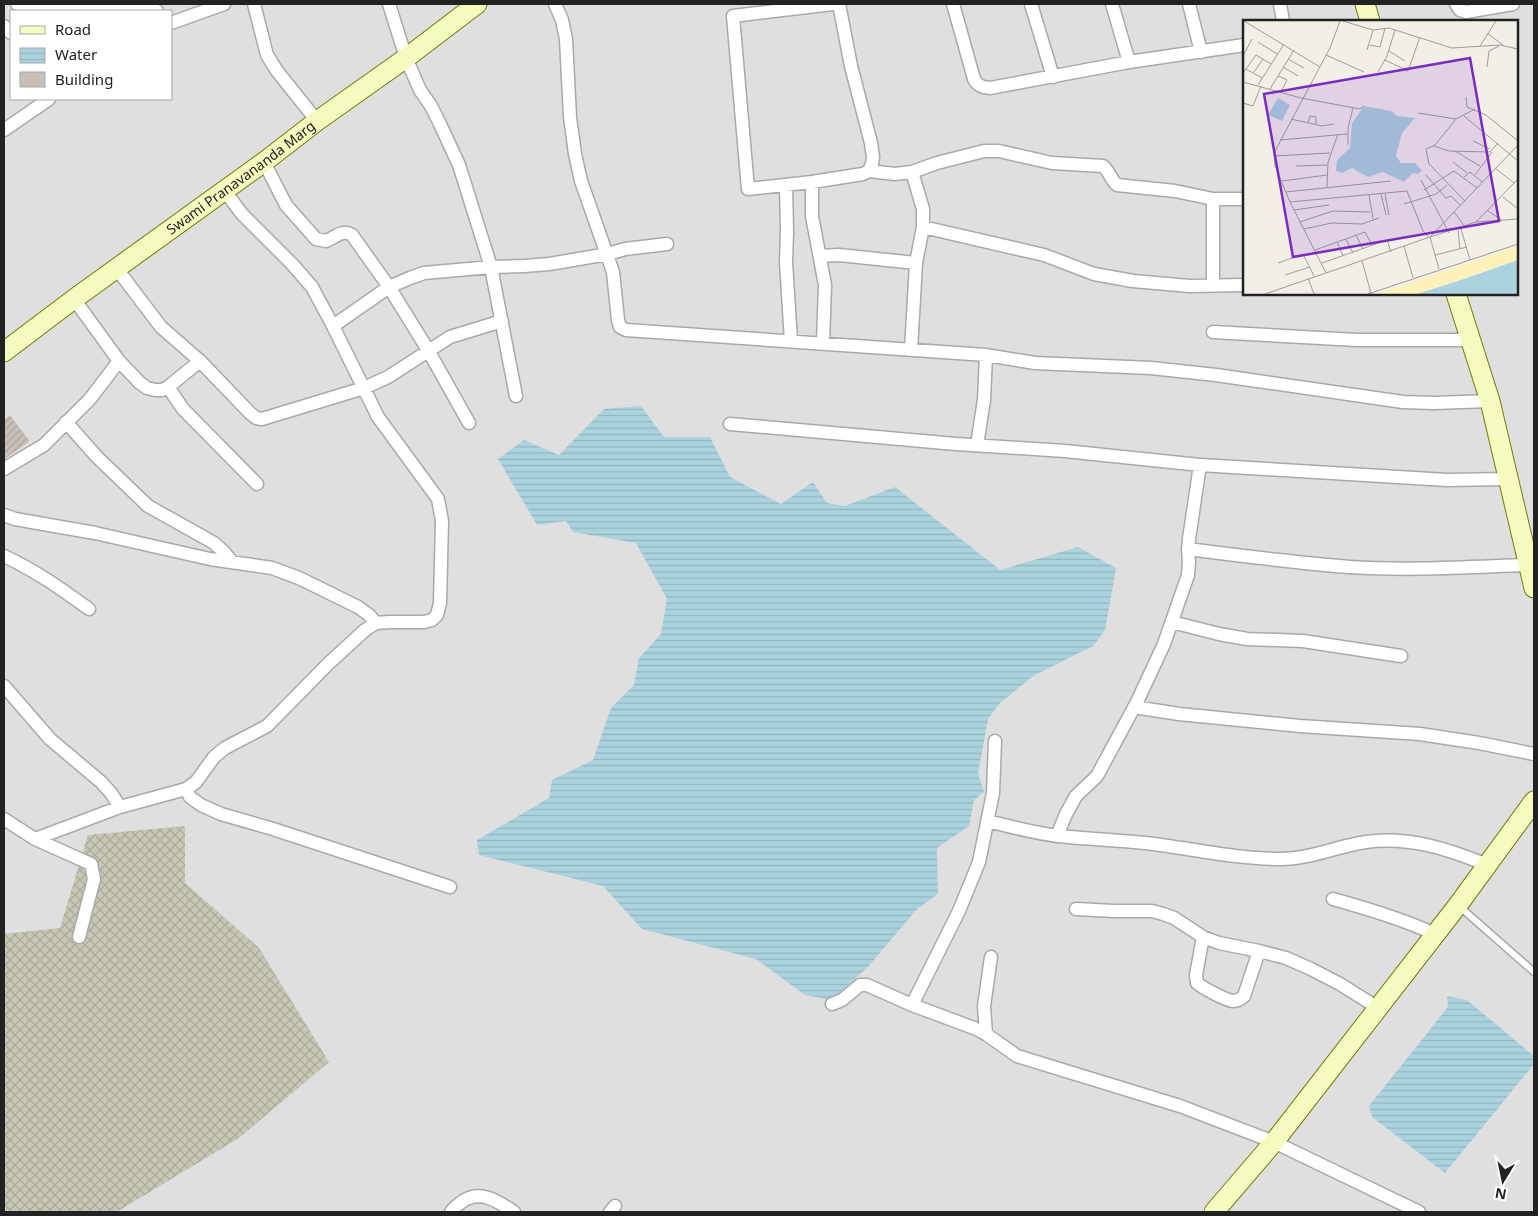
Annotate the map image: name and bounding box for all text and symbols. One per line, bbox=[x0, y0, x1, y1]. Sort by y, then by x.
legend bbox=[10, 10, 172, 100]
text: Road bbox=[55, 19, 91, 39]
inset map bbox=[1243, 20, 1518, 295]
text: Water bbox=[55, 44, 97, 64]
text: Building bbox=[55, 69, 113, 89]
street label: Swami Pranavananda Marg bbox=[162, 116, 319, 238]
north arrow bbox=[1478, 1156, 1528, 1206]
text: N bbox=[1493, 1184, 1508, 1205]

